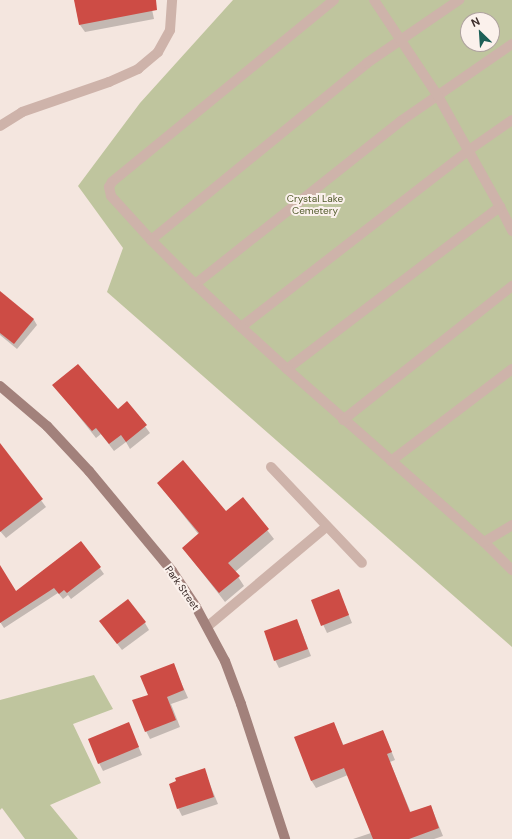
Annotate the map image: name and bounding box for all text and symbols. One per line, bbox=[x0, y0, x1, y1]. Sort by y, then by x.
north arrow bbox=[460, 12, 500, 52]
text: N bbox=[469, 14, 482, 30]
park label: Crystal Lake Cemetery bbox=[287, 192, 343, 216]
street label: Park Street bbox=[163, 564, 201, 612]

